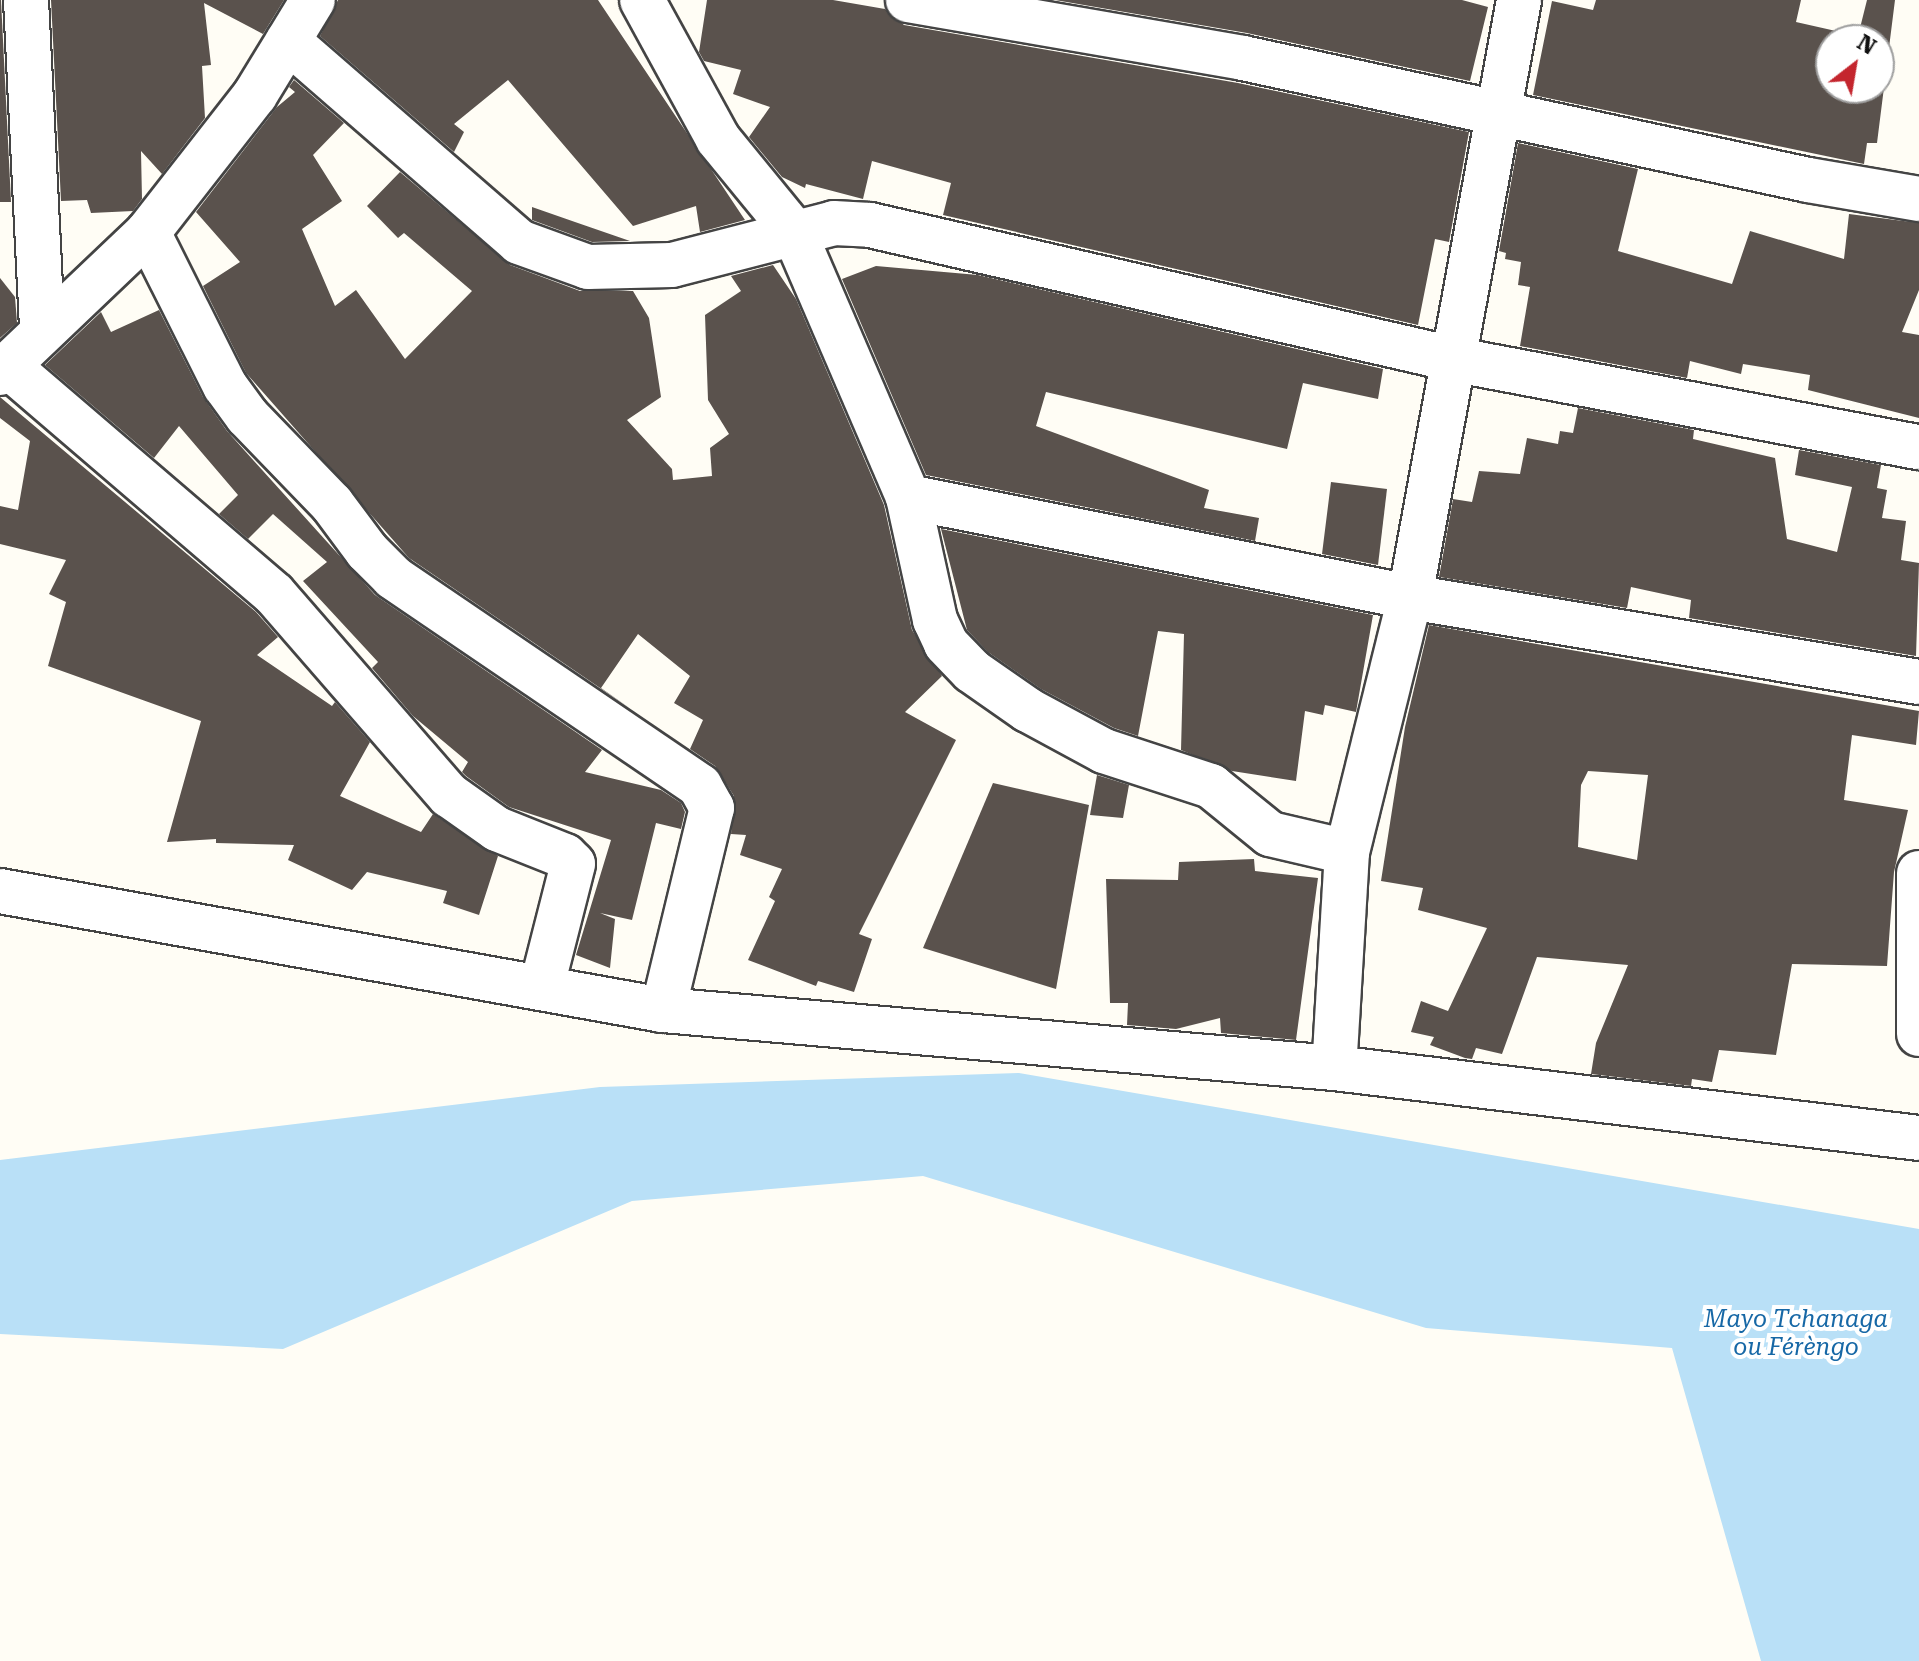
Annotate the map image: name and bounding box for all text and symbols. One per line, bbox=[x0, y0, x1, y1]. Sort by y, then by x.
north arrow bbox=[1815, 24, 1895, 104]
text: N bbox=[1853, 30, 1880, 60]
water label: Mayo Tchanaga ou Férèngo bbox=[1704, 1306, 1888, 1362]

